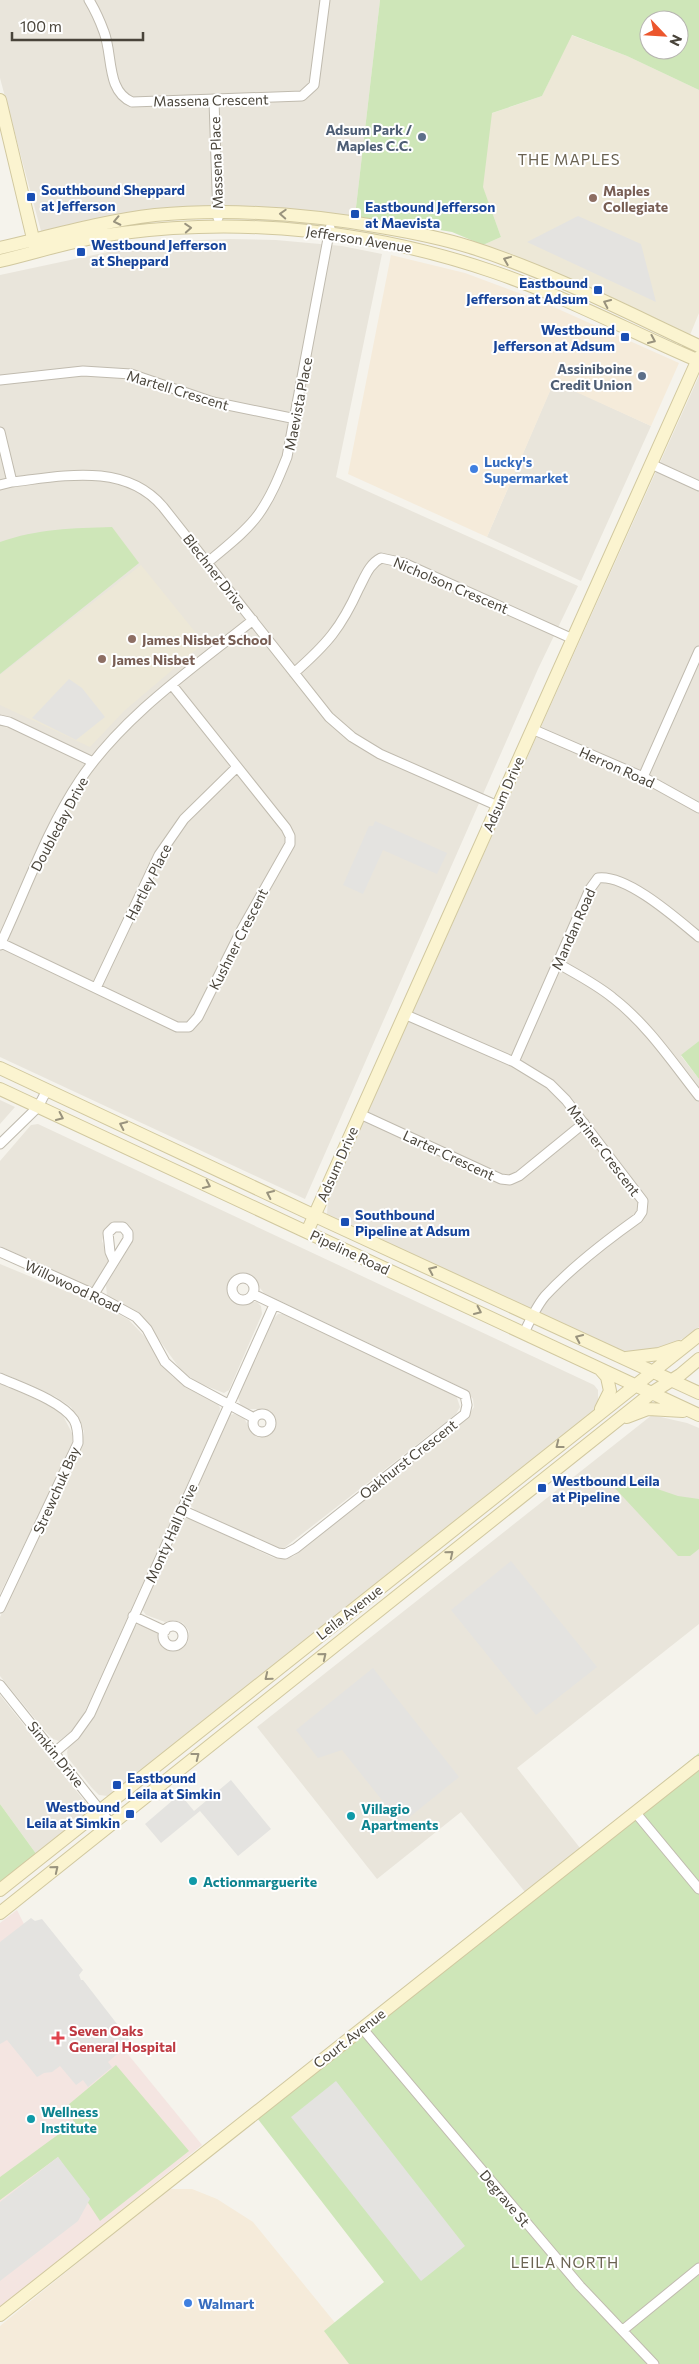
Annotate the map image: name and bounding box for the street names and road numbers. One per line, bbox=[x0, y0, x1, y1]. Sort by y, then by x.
street label: Massena Crescent bbox=[153, 90, 269, 110]
street label: Massena Place bbox=[206, 116, 226, 210]
street label: Jefferson Avenue bbox=[305, 222, 413, 256]
street label: Maevista Place bbox=[281, 356, 315, 452]
street label: Martell Crescent bbox=[125, 366, 231, 414]
street label: Blechner Drive bbox=[180, 530, 250, 614]
street label: Nicholson Crescent bbox=[391, 553, 511, 617]
street label: Herron Road bbox=[577, 743, 657, 791]
street label: Adsum Drive bbox=[479, 754, 527, 834]
street label: Doubleday Drive bbox=[27, 774, 91, 874]
street label: Hartley Place bbox=[121, 841, 175, 923]
street label: Kushner Crescent bbox=[205, 885, 271, 993]
street label: Mandan Road bbox=[547, 886, 599, 972]
street label: Mariner Crescent bbox=[564, 1101, 644, 1199]
street label: Adsum Drive bbox=[313, 1124, 361, 1204]
street label: Larter Crescent bbox=[401, 1126, 498, 1184]
street label: Pipeline Road bbox=[307, 1226, 393, 1278]
street label: Willowood Road bbox=[22, 1256, 124, 1316]
street label: Oakhurst Crescent bbox=[356, 1415, 460, 1502]
street label: Strewchuk Bay bbox=[29, 1444, 83, 1536]
street label: Monty Hall Drive bbox=[142, 1481, 200, 1585]
street label: Leila Avenue bbox=[313, 1581, 385, 1643]
street label: Simkin Drive bbox=[24, 1718, 88, 1790]
street label: Court Avenue bbox=[310, 2005, 388, 2071]
street label: Degrave St bbox=[476, 2166, 534, 2230]

